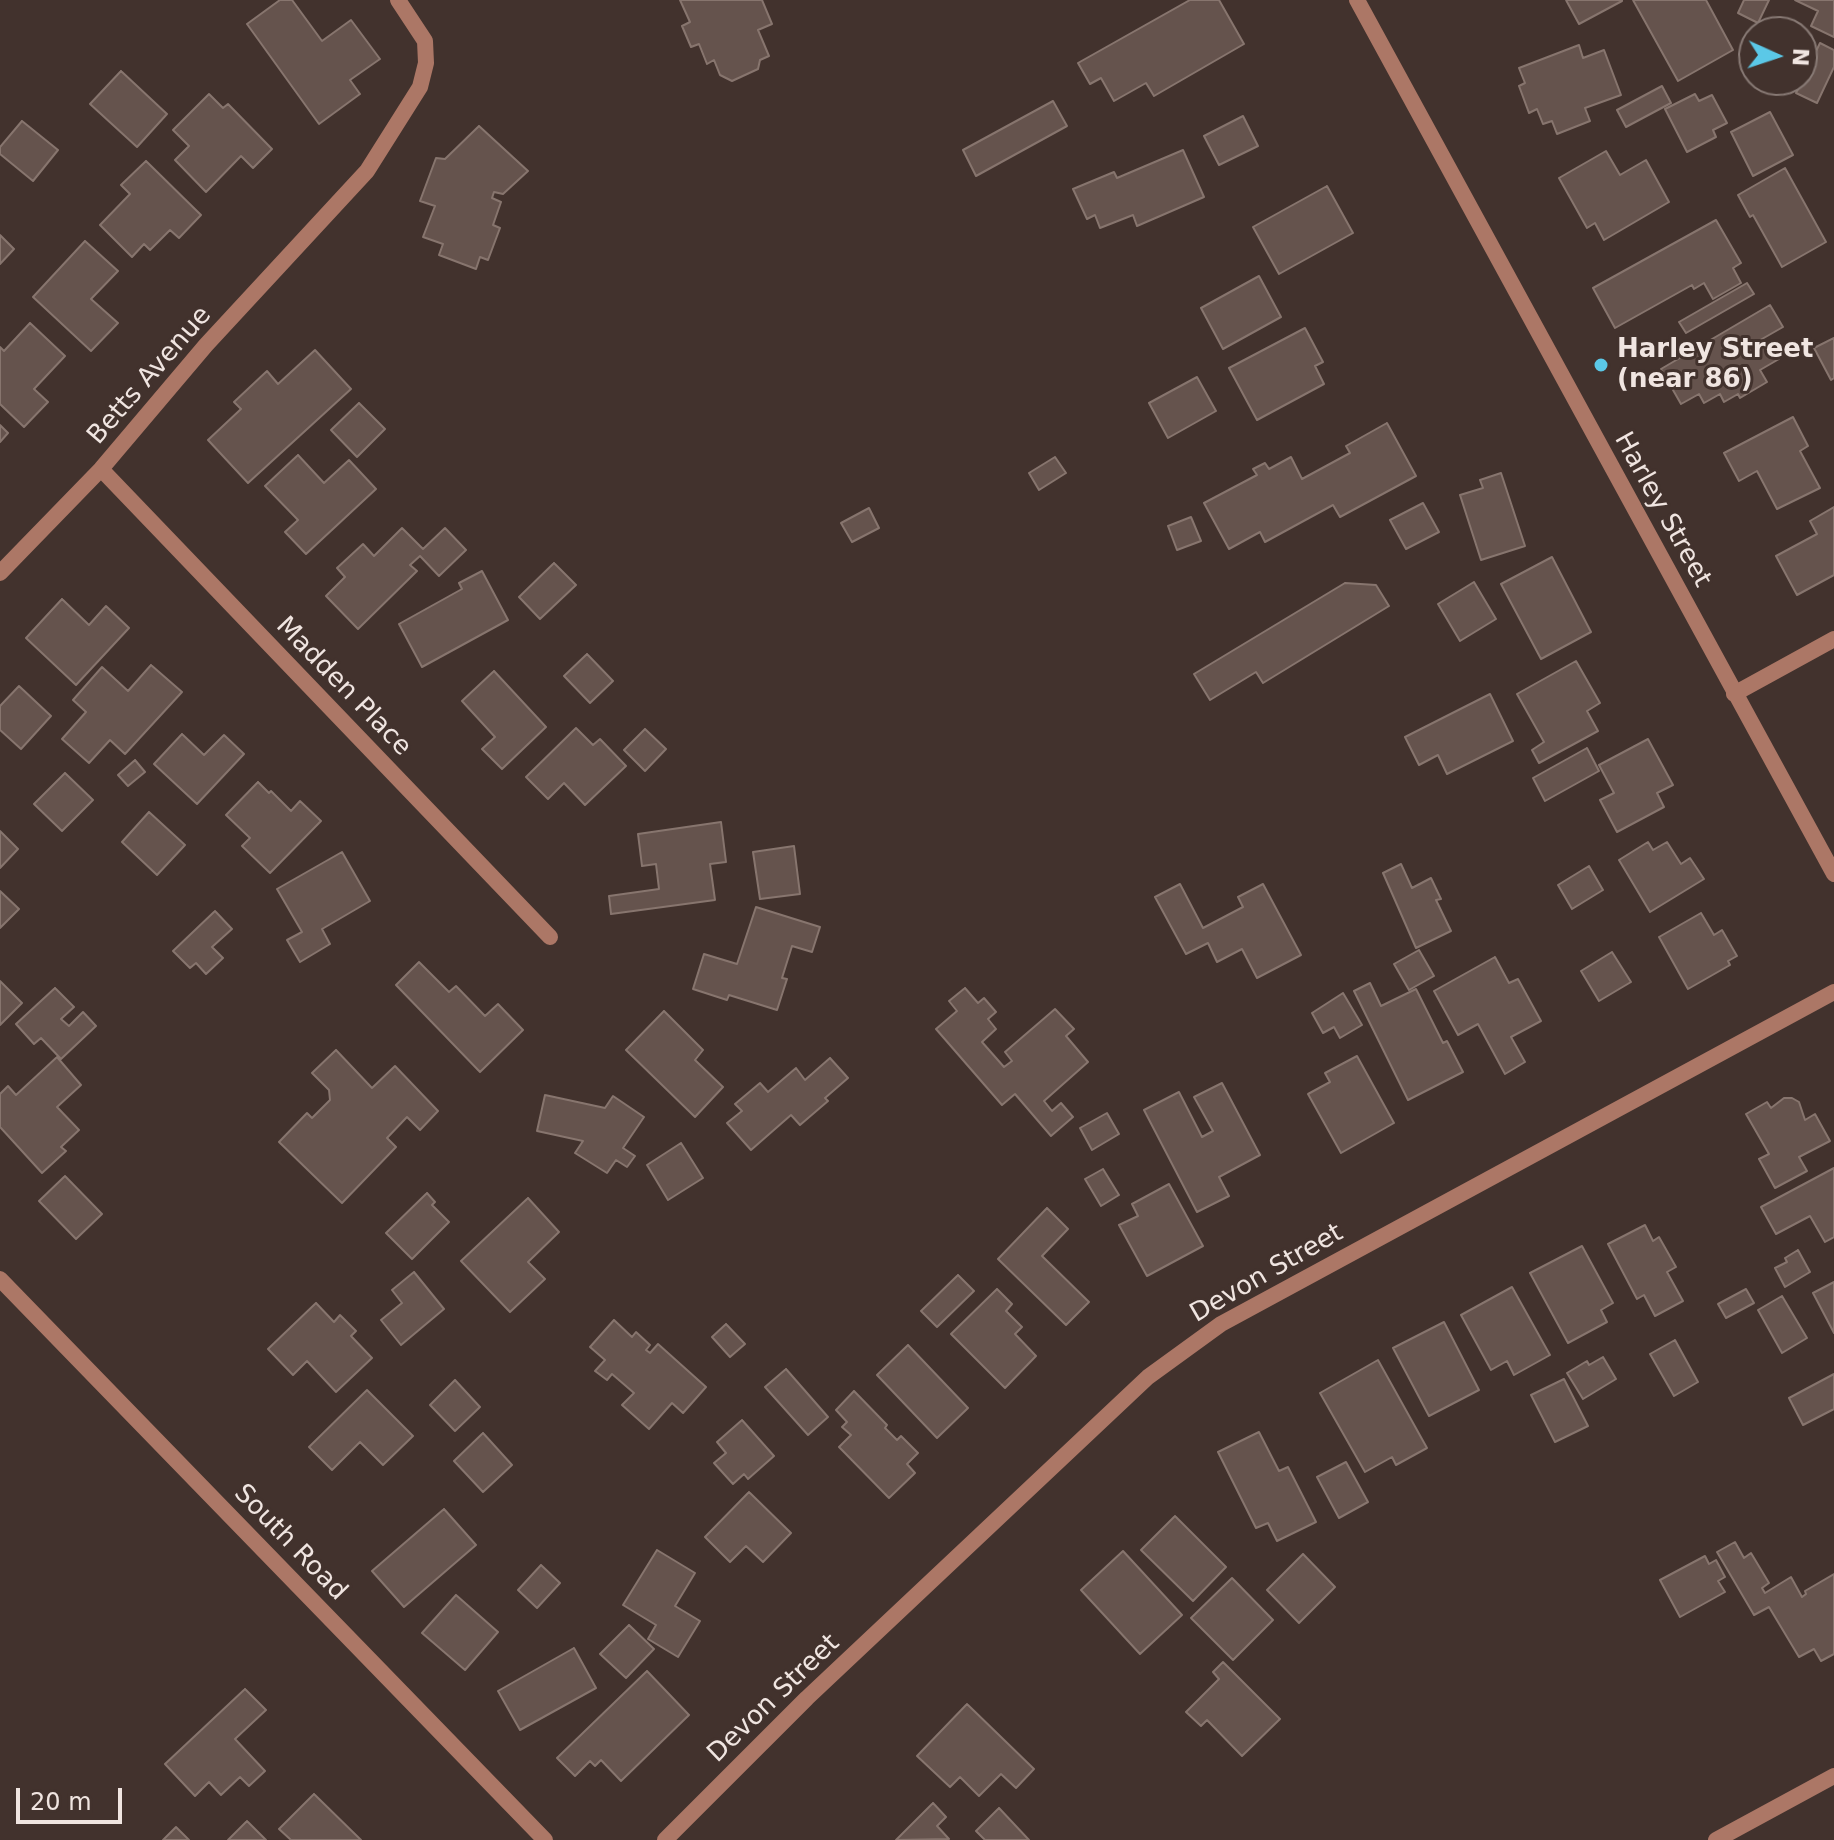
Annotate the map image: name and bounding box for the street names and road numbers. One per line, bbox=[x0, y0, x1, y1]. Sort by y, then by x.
street label: Betts Avenue bbox=[82, 301, 218, 451]
street label: Harley Street bbox=[1607, 427, 1717, 593]
street label: Madden Place bbox=[269, 611, 417, 763]
street label: Devon Street bbox=[1185, 1218, 1349, 1330]
street label: South Road bbox=[227, 1479, 353, 1607]
street label: Devon Street bbox=[702, 1628, 846, 1770]

